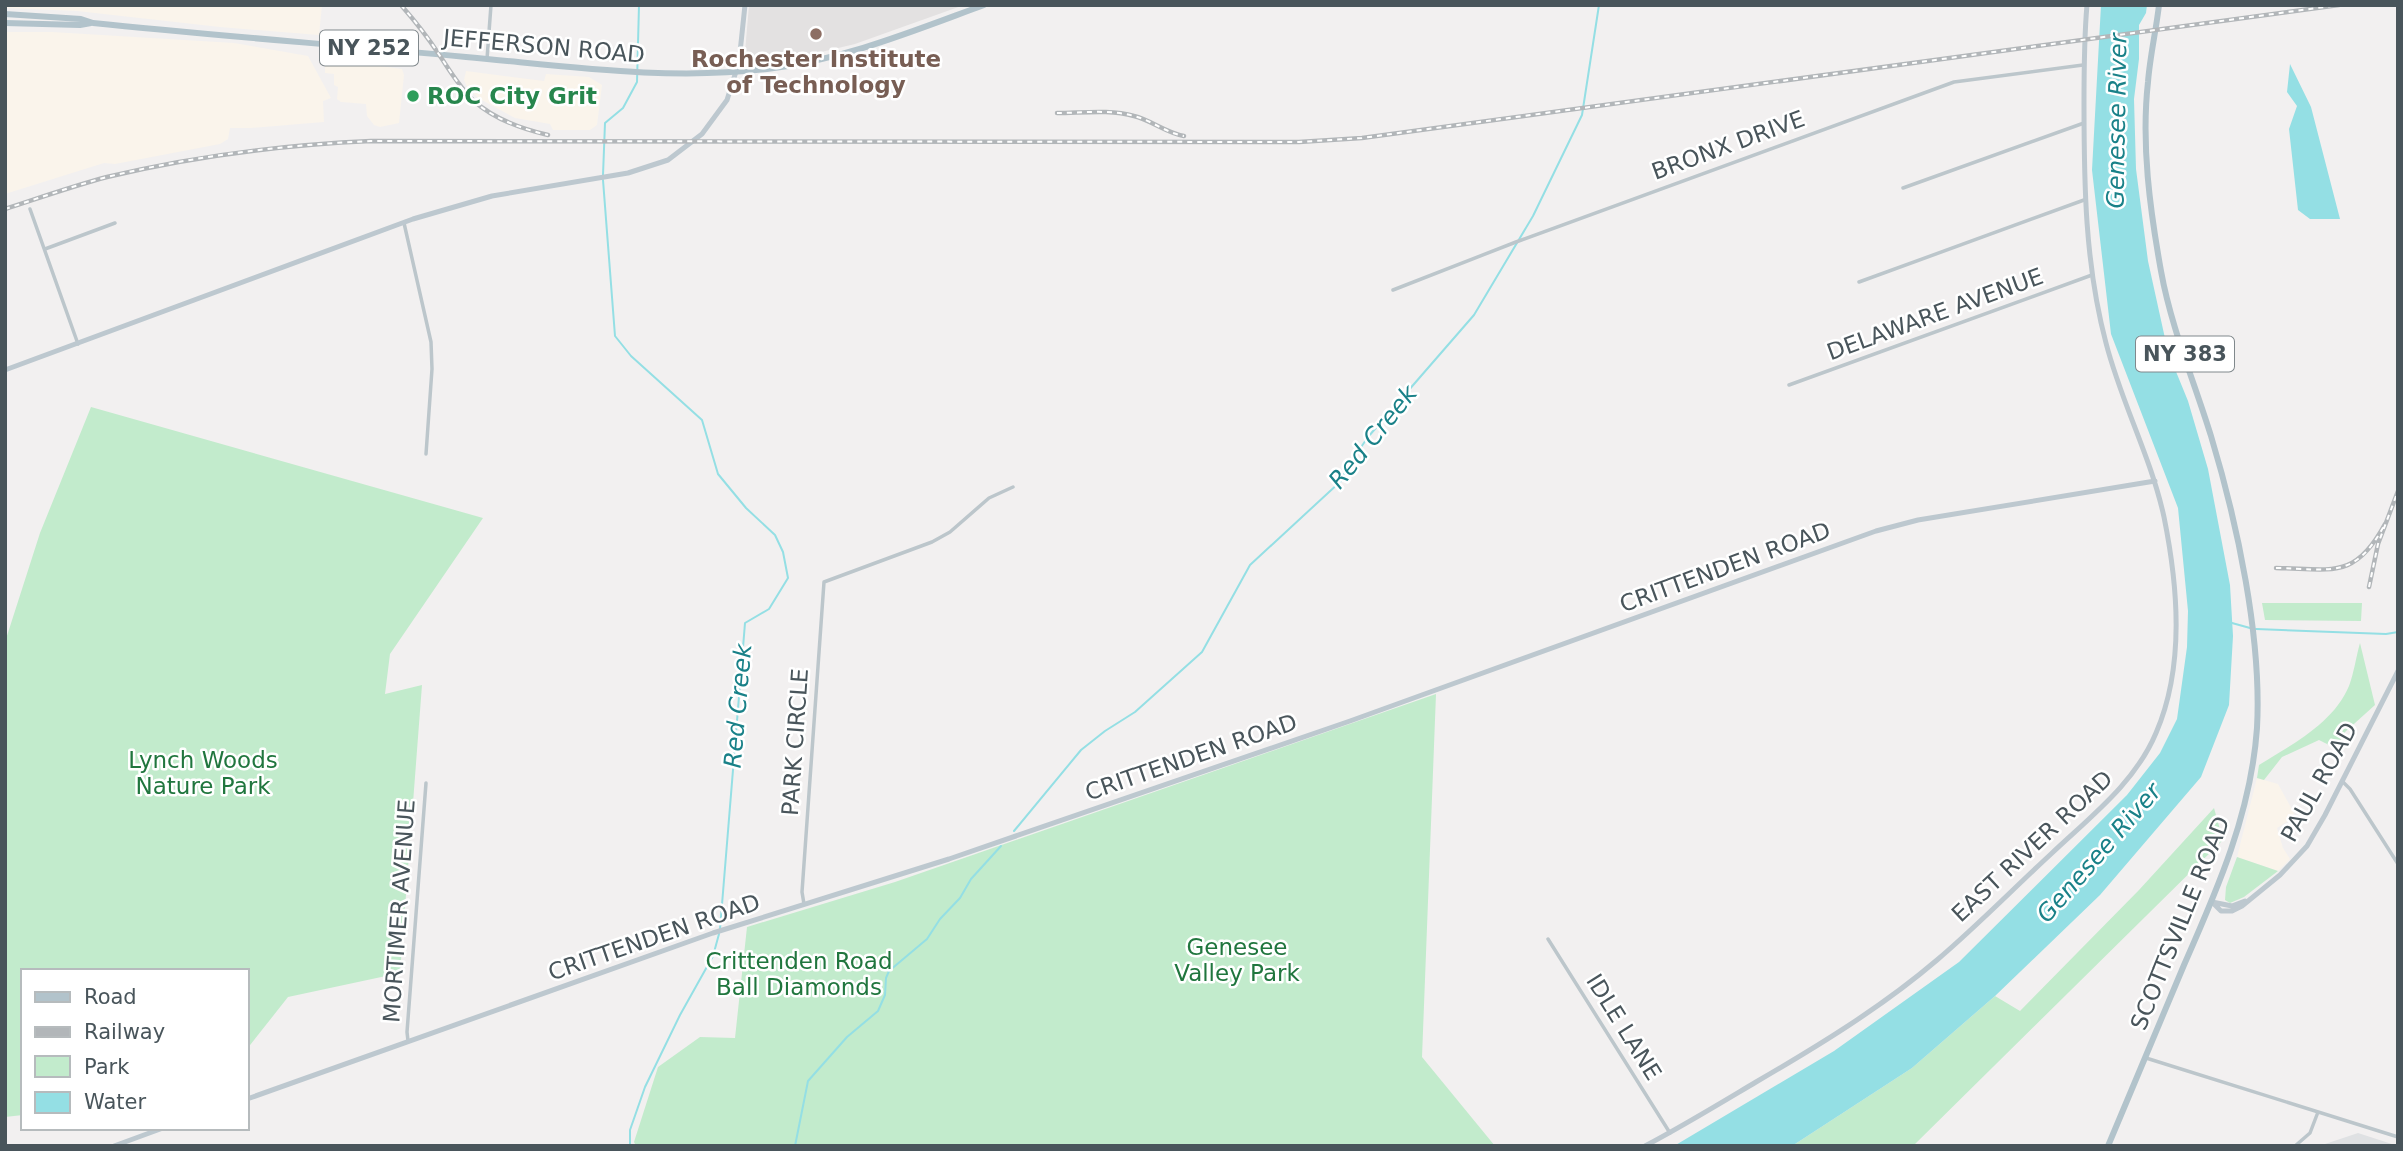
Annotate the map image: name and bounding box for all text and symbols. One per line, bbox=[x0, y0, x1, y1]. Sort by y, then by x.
street label: JEFFERSON ROAD bbox=[440, 24, 646, 68]
marker: Rochester Institute of Technology bbox=[808, 26, 824, 42]
road number: NY 252 bbox=[320, 30, 418, 66]
water label: Genesee River bbox=[2101, 31, 2133, 209]
place label: Rochester Institute of Technology bbox=[691, 46, 941, 98]
place label: ROC City Grit bbox=[427, 83, 597, 109]
marker: ROC City Grit bbox=[405, 88, 421, 104]
street label: BRONX DRIVE bbox=[1648, 105, 1808, 185]
street label: DELAWARE AVENUE bbox=[1823, 263, 2047, 365]
road number: NY 383 bbox=[2136, 336, 2234, 372]
water label: Red Creek bbox=[1323, 379, 1424, 494]
street label: CRITTENDEN ROAD bbox=[1616, 517, 1834, 617]
water label: Red Creek bbox=[719, 642, 757, 769]
street label: PARK CIRCLE bbox=[777, 667, 813, 817]
street label: CRITTENDEN ROAD bbox=[1082, 709, 1300, 805]
street label: PAUL ROAD bbox=[2276, 718, 2362, 846]
park label: Lynch Woods Nature Park bbox=[128, 747, 278, 799]
street label: EAST RIVER ROAD bbox=[1946, 765, 2118, 927]
water label: Genesee River bbox=[2031, 776, 2168, 928]
street label: MORTIMER AVENUE bbox=[378, 798, 420, 1024]
street label: SCOTTSVILLE ROAD bbox=[2125, 812, 2235, 1034]
street label: CRITTENDEN ROAD bbox=[545, 889, 763, 985]
park label: Genesee Valley Park bbox=[1174, 934, 1300, 986]
park label: Crittenden Road Ball Diamonds bbox=[705, 948, 893, 1000]
legend bbox=[21, 969, 248, 1130]
street label: IDLE LANE bbox=[1581, 969, 1667, 1085]
text: Road bbox=[84, 985, 137, 1009]
text: Railway bbox=[84, 1020, 165, 1044]
text: Park bbox=[84, 1055, 130, 1079]
text: Water bbox=[84, 1090, 146, 1114]

